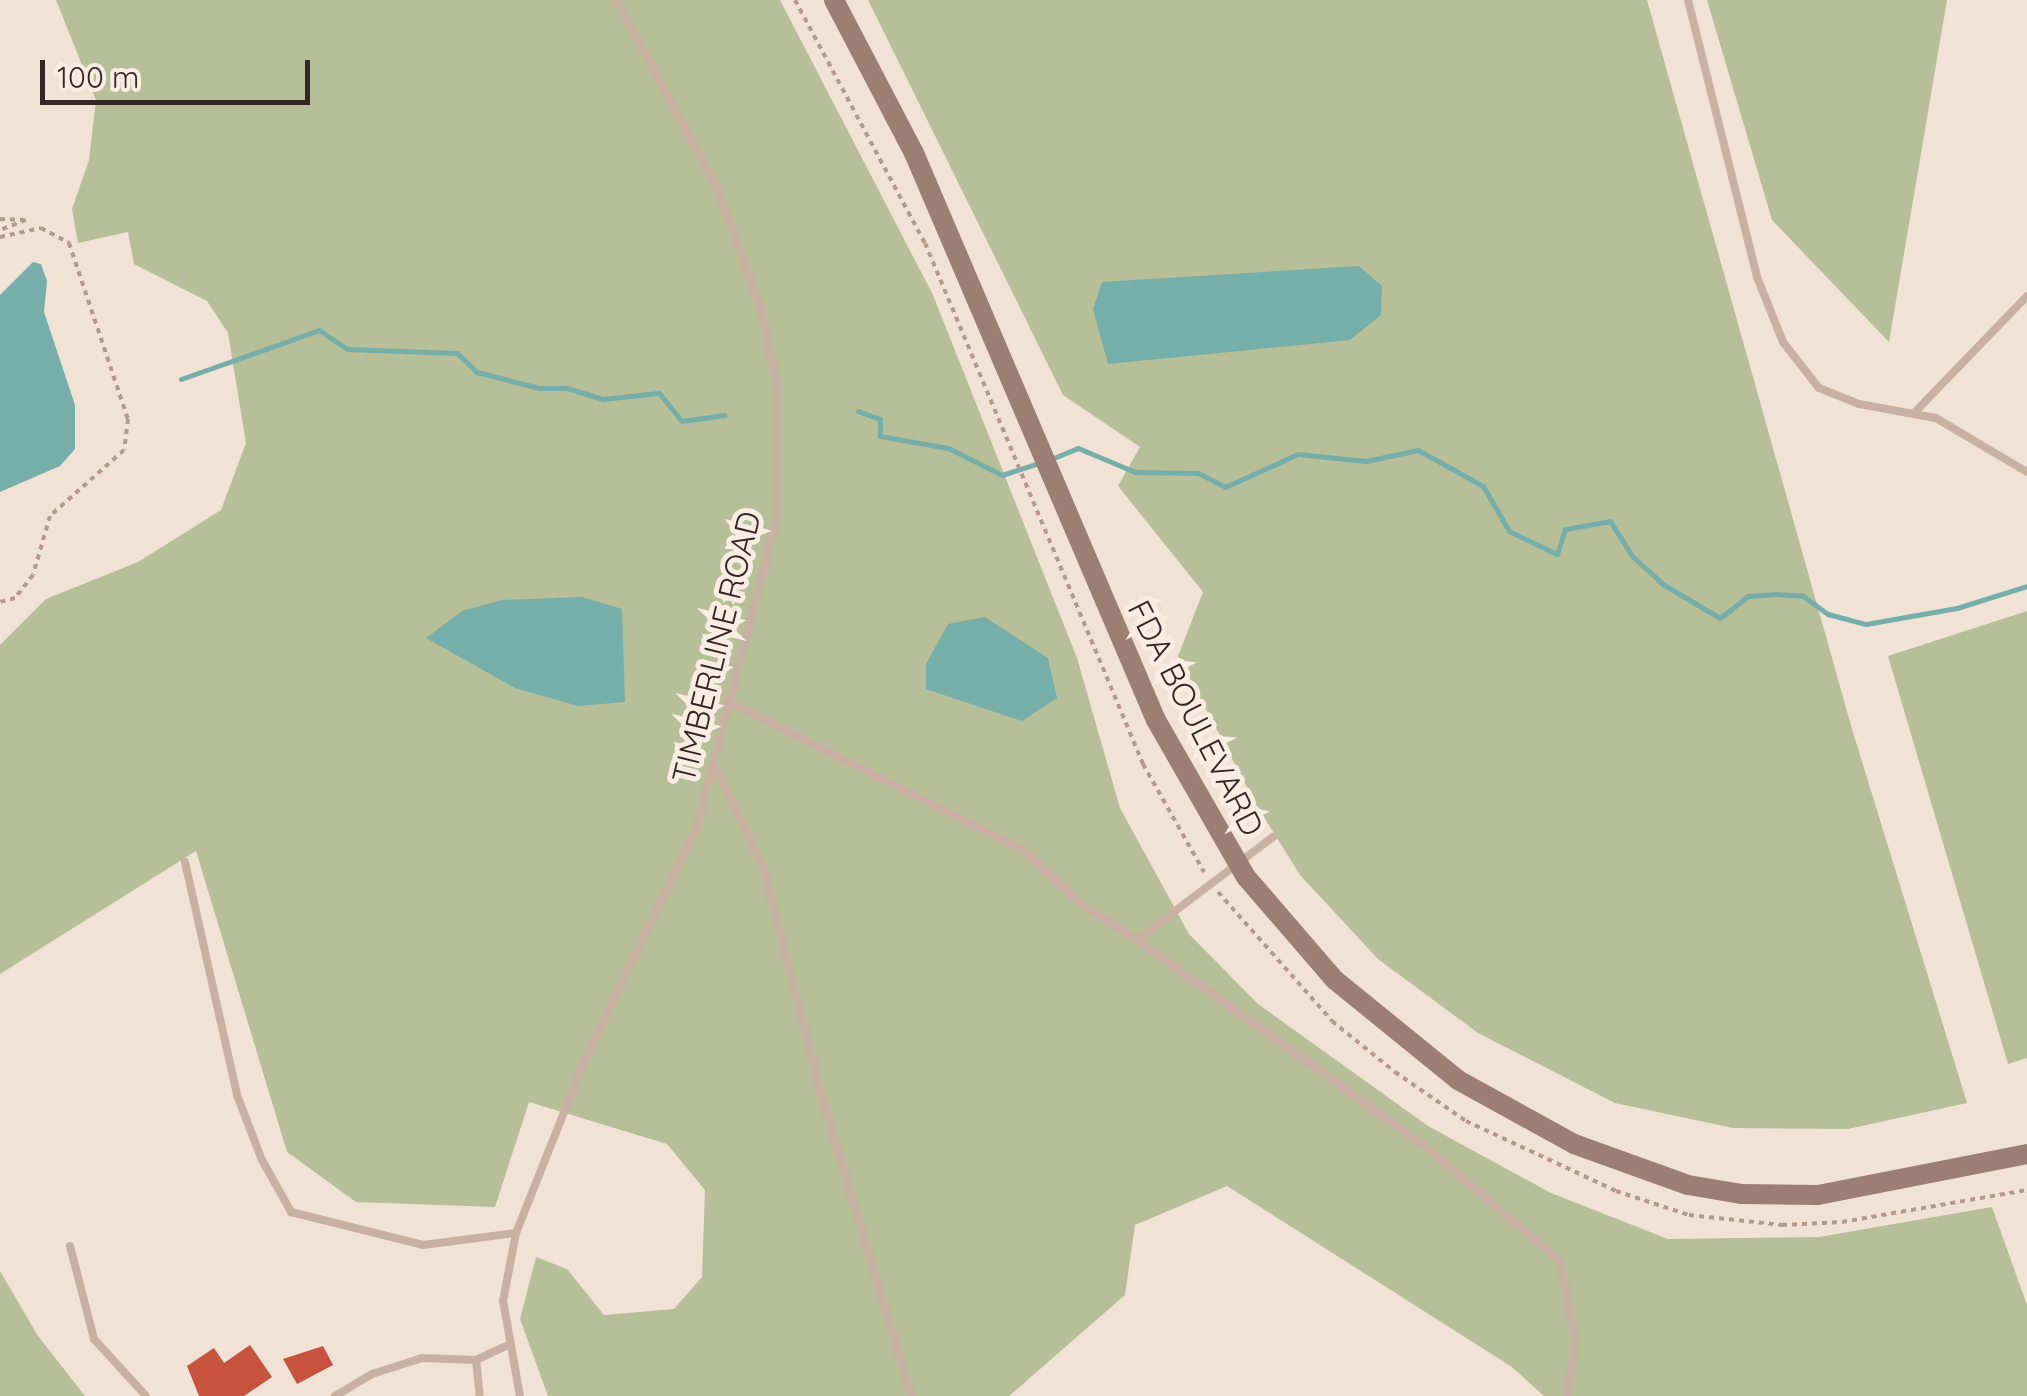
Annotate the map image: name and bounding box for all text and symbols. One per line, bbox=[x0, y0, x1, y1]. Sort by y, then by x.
scale bar bbox=[45, 40, 315, 102]
text: 100 m bbox=[57, 58, 139, 96]
street label: TIMBERLINE ROAD bbox=[664, 507, 768, 787]
street label: FDA BOULEVARD bbox=[1120, 594, 1272, 842]

